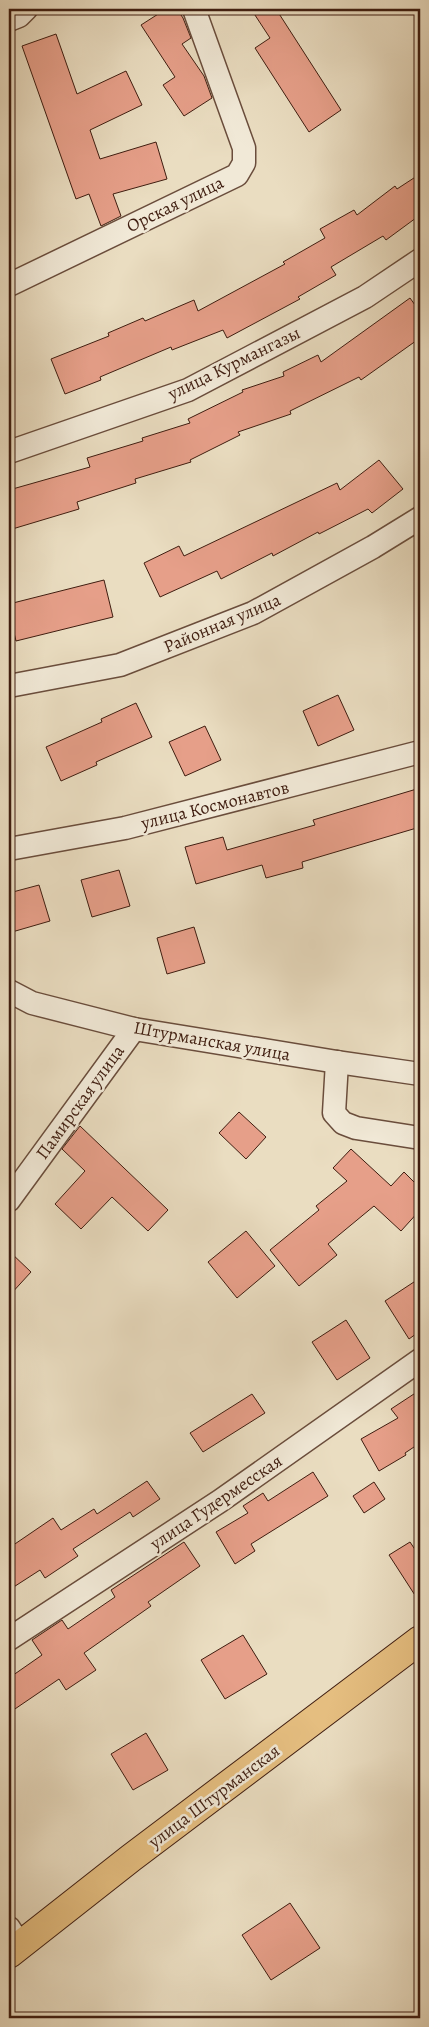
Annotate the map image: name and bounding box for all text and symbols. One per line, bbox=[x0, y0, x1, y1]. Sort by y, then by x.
street label: Орская улица bbox=[122, 170, 228, 238]
street label: улица Курмангазы bbox=[163, 321, 304, 406]
street label: Районная улица bbox=[160, 587, 285, 658]
street label: улица Космонавтов bbox=[138, 775, 291, 835]
street label: Штурманская улица bbox=[132, 1015, 293, 1067]
street label: Памирская улица bbox=[30, 1039, 130, 1164]
street label: улица Гудермесская bbox=[144, 1449, 287, 1556]
street label: улица Штурманская bbox=[143, 1739, 285, 1854]

